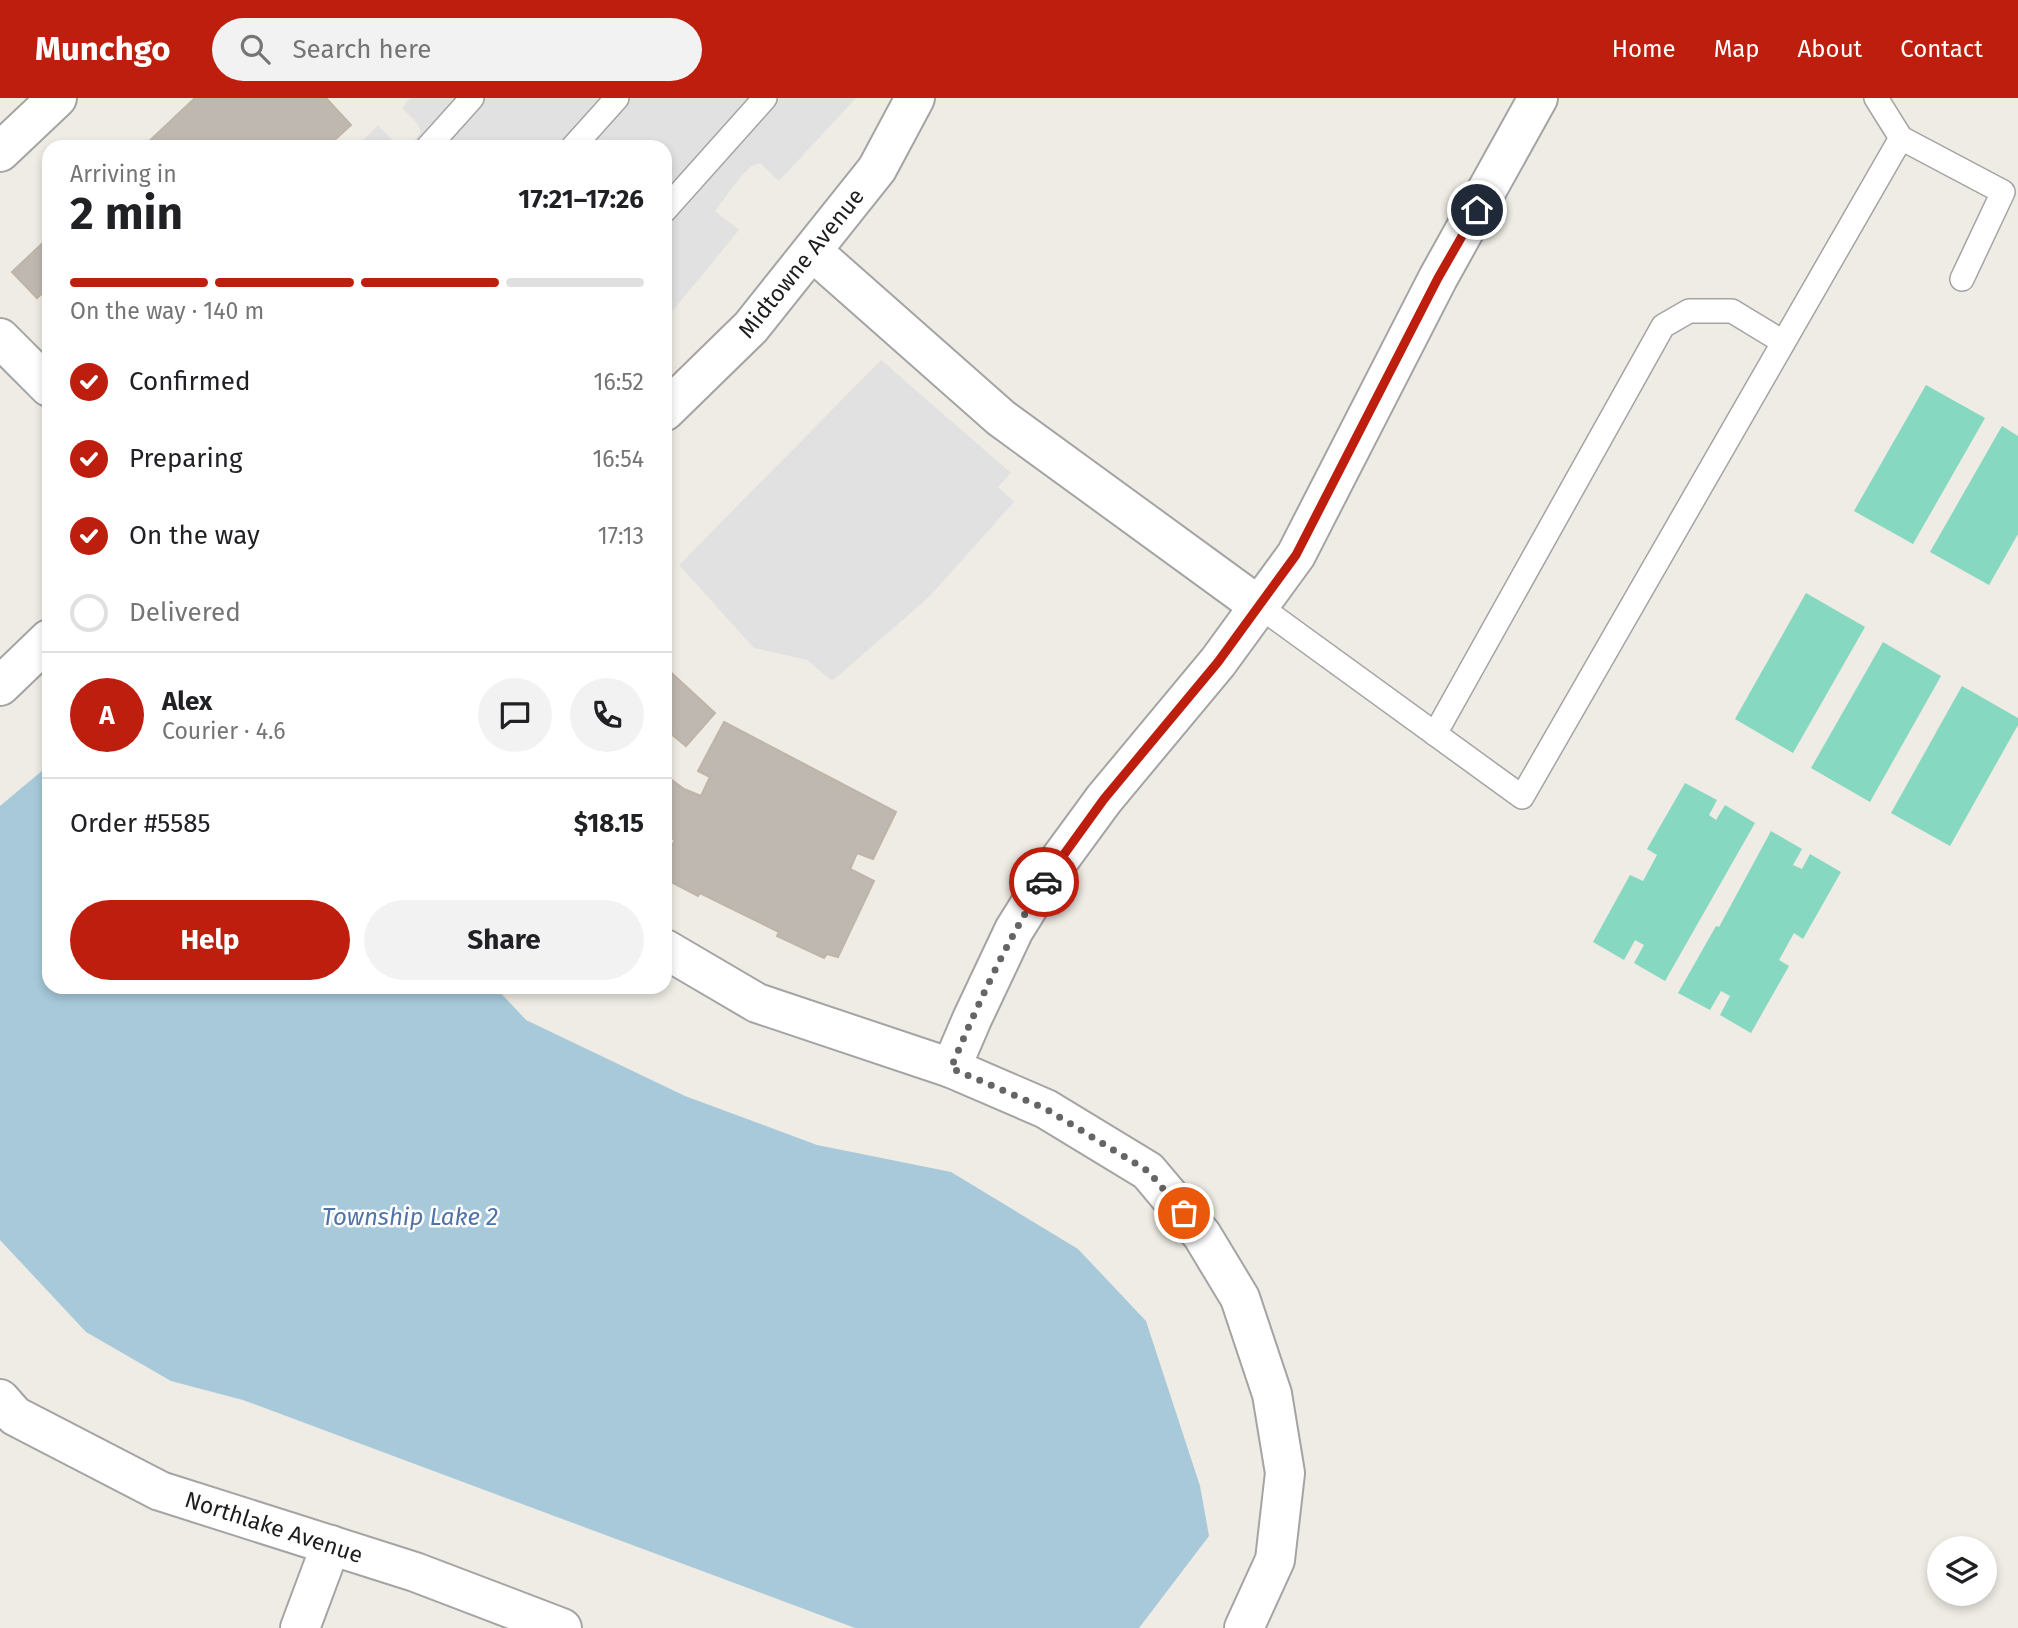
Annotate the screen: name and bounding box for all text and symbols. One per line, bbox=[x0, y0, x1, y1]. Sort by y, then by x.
search box bbox=[212, 18, 702, 81]
text: Munchgo bbox=[35, 29, 170, 69]
icon: search bbox=[236, 30, 274, 68]
text: Search here bbox=[292, 34, 431, 65]
text: Home bbox=[1612, 35, 1676, 63]
text: Map bbox=[1714, 35, 1760, 63]
text: About bbox=[1798, 35, 1862, 63]
text: Contact bbox=[1900, 35, 1983, 63]
text: Arriving in bbox=[70, 160, 177, 188]
pin bbox=[1447, 180, 1507, 240]
street label: Midtowne Avenue bbox=[732, 183, 870, 343]
text: 17:21–17:26 bbox=[518, 184, 644, 215]
text: 2 min bbox=[70, 186, 183, 241]
icon: home bbox=[1458, 191, 1496, 229]
text: On the way · 140 m bbox=[70, 297, 264, 325]
icon: check bbox=[70, 363, 108, 401]
text: Confirmed bbox=[129, 366, 250, 397]
text: 16:52 bbox=[594, 368, 644, 396]
icon: check bbox=[70, 440, 108, 478]
text: Preparing bbox=[129, 443, 242, 474]
text: 16:54 bbox=[592, 445, 644, 473]
icon: check bbox=[70, 517, 108, 555]
text: On the way bbox=[129, 520, 260, 551]
text: 17:13 bbox=[598, 522, 644, 550]
text: Delivered bbox=[129, 597, 241, 628]
button: chat bbox=[478, 678, 552, 752]
button: phone bbox=[570, 678, 644, 752]
text: Alex bbox=[162, 686, 212, 717]
text: A bbox=[99, 700, 115, 731]
text: Courier · 4.6 bbox=[162, 717, 286, 745]
text: Order #5585 bbox=[70, 808, 211, 839]
text: $18.15 bbox=[574, 808, 644, 839]
courier bbox=[1009, 847, 1079, 917]
icon: car bbox=[1025, 863, 1063, 901]
button: Help bbox=[70, 900, 350, 980]
button: Share bbox=[364, 900, 644, 980]
pin bbox=[1154, 1183, 1214, 1243]
icon: bag bbox=[1165, 1194, 1203, 1232]
water label: Township Lake 2 bbox=[322, 1203, 498, 1231]
street label: Northlake Avenue bbox=[181, 1485, 367, 1569]
map controls bbox=[1927, 1536, 1997, 1606]
button: layers bbox=[1927, 1536, 1997, 1606]

